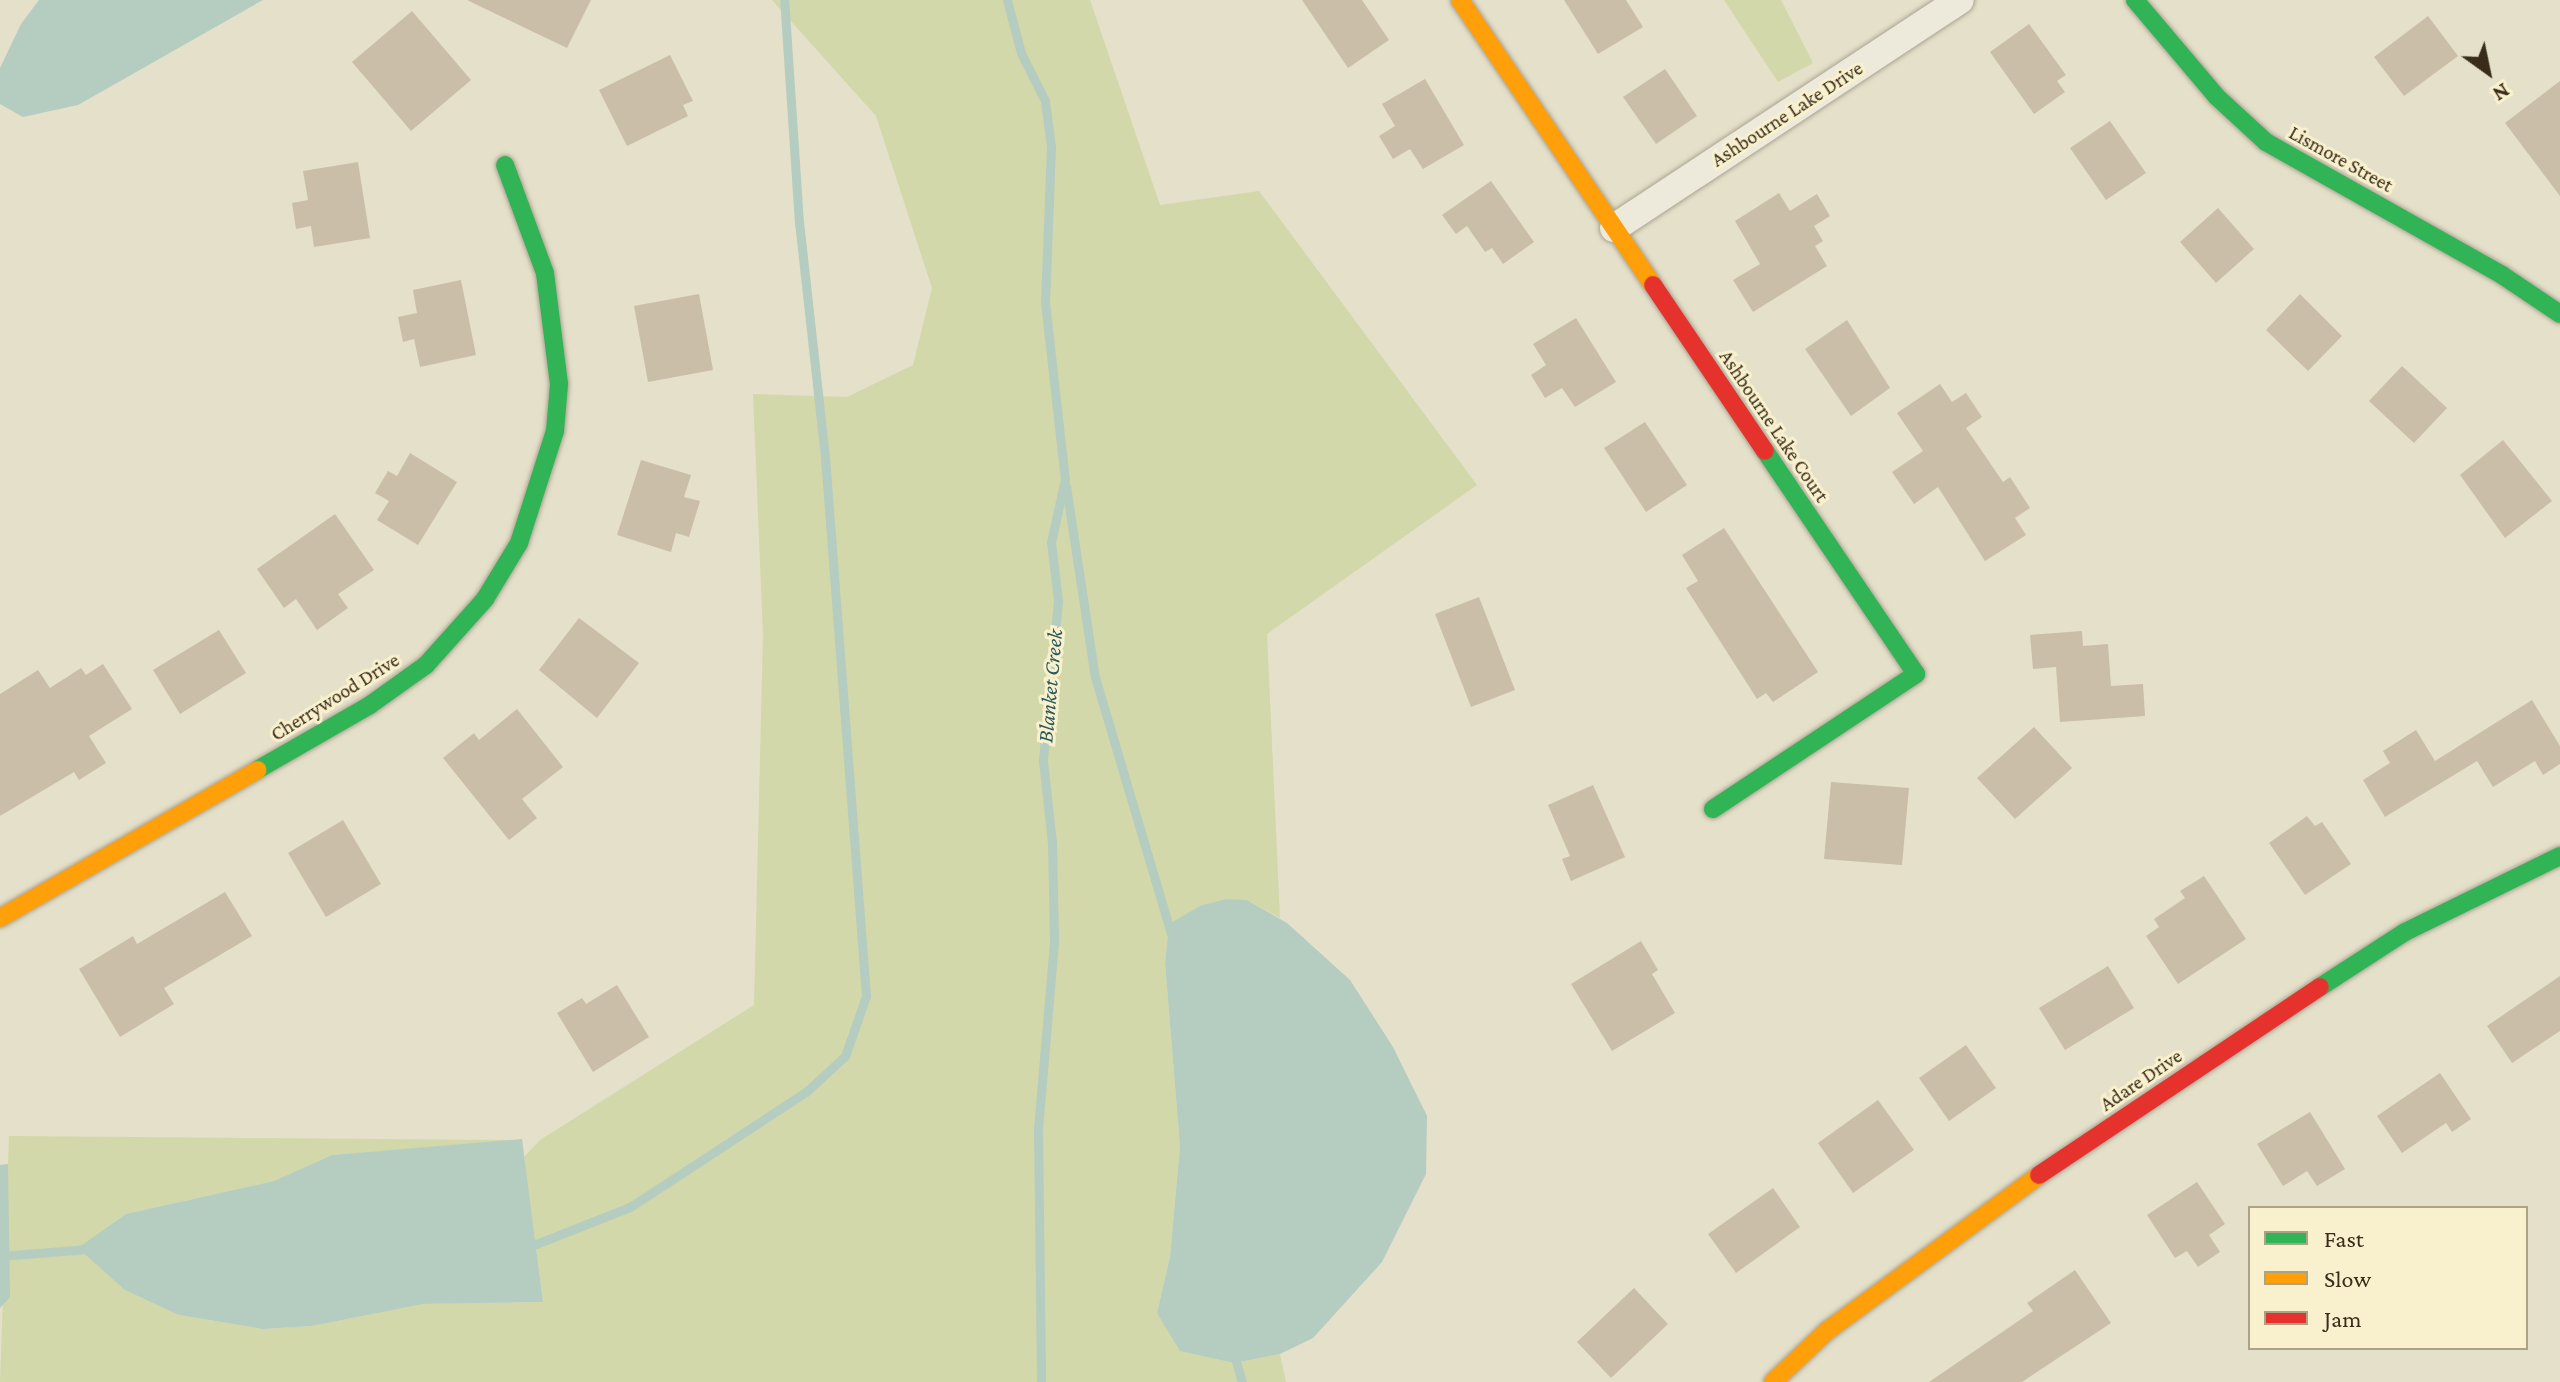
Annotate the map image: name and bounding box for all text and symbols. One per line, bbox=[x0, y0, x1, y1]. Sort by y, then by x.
north arrow bbox=[2448, 32, 2528, 112]
street label: Ashbourne Lake Drive bbox=[1707, 56, 1867, 172]
text: N bbox=[2488, 78, 2514, 107]
street label: Lismore Street bbox=[2285, 121, 2397, 197]
street label: Ashbourne Lake Court bbox=[1714, 345, 1834, 507]
water label: Blanket Creek bbox=[1032, 628, 1068, 744]
street label: Cherrywood Drive bbox=[266, 648, 404, 746]
street label: Adare Drive bbox=[2095, 1044, 2187, 1116]
legend bbox=[2248, 1206, 2528, 1350]
text: Fast bbox=[2324, 1225, 2364, 1252]
text: Slow bbox=[2324, 1265, 2371, 1292]
text: Jam bbox=[2324, 1305, 2362, 1332]

